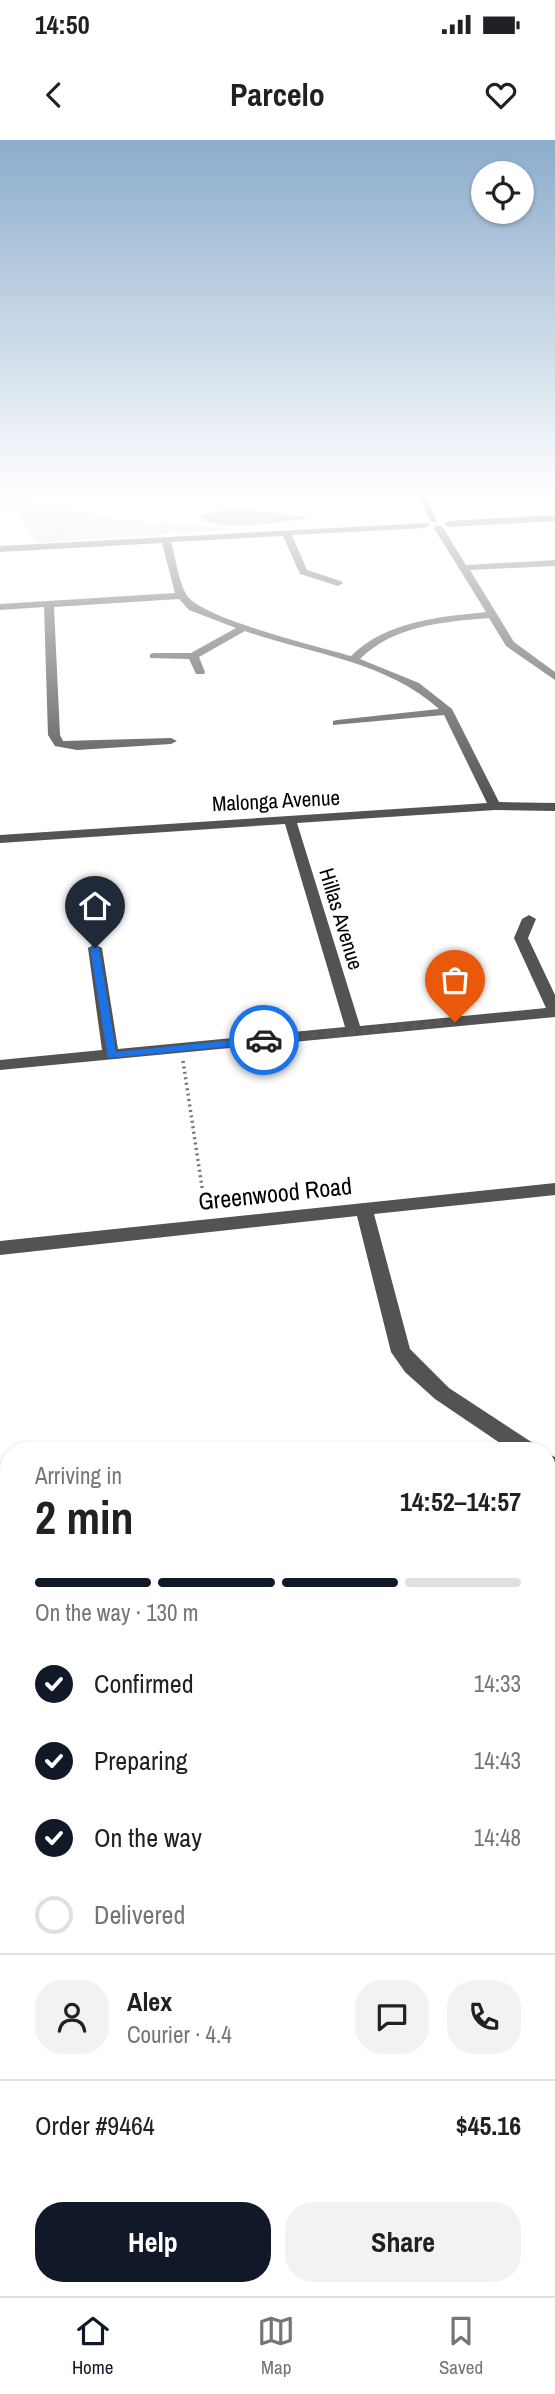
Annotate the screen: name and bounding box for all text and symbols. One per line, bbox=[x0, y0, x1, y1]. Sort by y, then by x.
text: 14:50 bbox=[35, 7, 90, 42]
text: Parcelo bbox=[230, 73, 325, 116]
icon: back bbox=[35, 76, 73, 114]
icon: heart bbox=[482, 76, 520, 114]
map controls bbox=[471, 161, 534, 224]
button: locate bbox=[471, 161, 534, 224]
street label: Malonga Avenue bbox=[211, 783, 341, 818]
street label: Hillas Avenue bbox=[312, 864, 371, 973]
pin bbox=[65, 876, 125, 948]
icon: home bbox=[76, 887, 114, 925]
pin bbox=[425, 950, 485, 1022]
icon: bag bbox=[436, 961, 474, 999]
courier bbox=[229, 1005, 299, 1075]
icon: car bbox=[245, 1021, 283, 1059]
street label: Greenwood Road bbox=[197, 1169, 353, 1217]
text: Arriving in bbox=[35, 1460, 122, 1491]
text: 14:52–14:57 bbox=[400, 1484, 521, 1519]
text: 2 min bbox=[35, 1486, 134, 1548]
text: On the way · 130 m bbox=[35, 1597, 199, 1628]
icon: check bbox=[35, 1665, 73, 1703]
text: Confirmed bbox=[94, 1666, 194, 1701]
text: 14:33 bbox=[474, 1668, 521, 1699]
icon: check bbox=[35, 1742, 73, 1780]
text: Preparing bbox=[94, 1743, 188, 1778]
text: 14:43 bbox=[474, 1745, 521, 1776]
icon: check bbox=[35, 1819, 73, 1857]
text: On the way bbox=[94, 1820, 202, 1855]
text: 14:48 bbox=[474, 1822, 521, 1853]
text: Delivered bbox=[94, 1897, 185, 1932]
button: person bbox=[35, 1980, 109, 2054]
button: chat bbox=[355, 1980, 429, 2054]
button: phone bbox=[447, 1980, 521, 2054]
text: Alex bbox=[127, 1984, 172, 2019]
text: Courier · 4.4 bbox=[127, 2019, 232, 2050]
text: Order #9464 bbox=[35, 2108, 155, 2143]
text: $45.16 bbox=[456, 2108, 521, 2143]
button: Help bbox=[35, 2202, 271, 2282]
button: Share bbox=[285, 2202, 521, 2282]
tab: Home bbox=[72, 2312, 113, 2380]
tab: Map bbox=[257, 2312, 295, 2380]
tab: Saved bbox=[439, 2312, 483, 2380]

